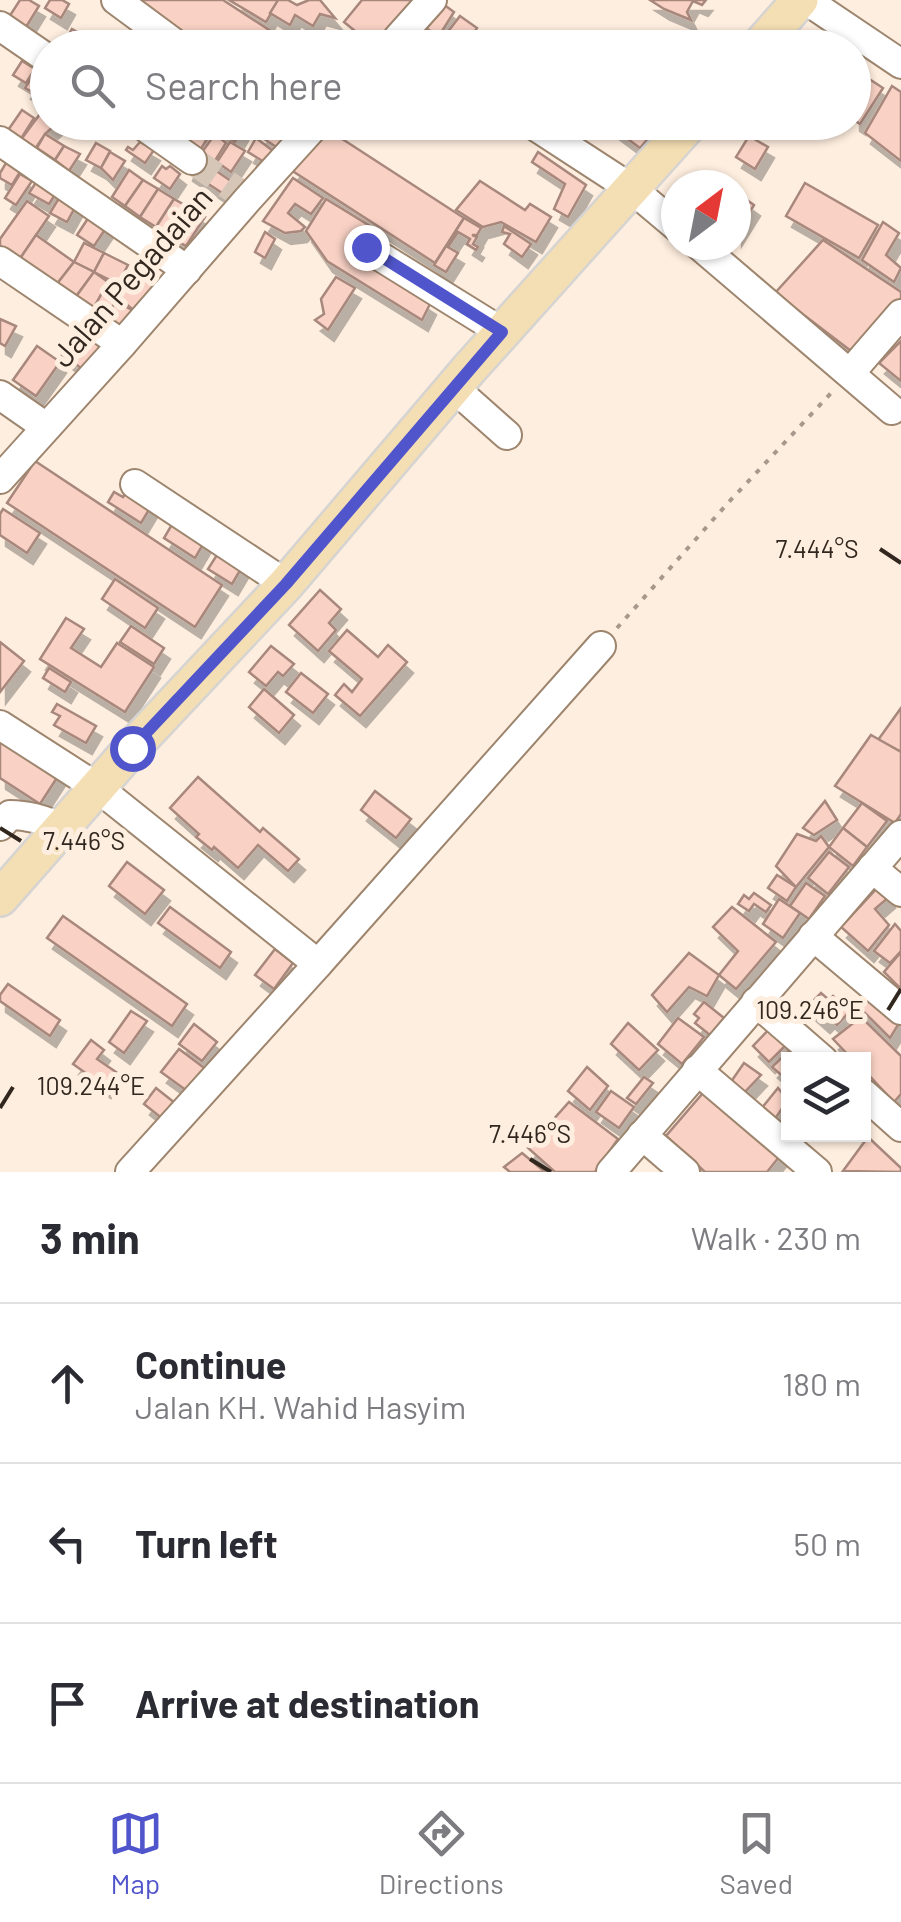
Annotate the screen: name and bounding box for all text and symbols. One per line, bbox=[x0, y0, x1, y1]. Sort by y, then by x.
search box bbox=[30, 30, 871, 140]
icon: search bbox=[65, 58, 120, 113]
text: Search here bbox=[145, 62, 343, 108]
north arrow bbox=[661, 170, 751, 260]
street label: Jalan Pegadaian bbox=[42, 178, 219, 374]
route end bbox=[344, 225, 390, 271]
text: 7.444°S bbox=[775, 533, 859, 563]
route start bbox=[110, 726, 156, 772]
text: 7.446°S bbox=[43, 825, 125, 855]
text: 109.246°E bbox=[756, 994, 864, 1024]
map controls bbox=[781, 1052, 871, 1142]
button: layers bbox=[781, 1052, 871, 1142]
text: 109.244°E bbox=[37, 1070, 145, 1100]
text: 7.446°S bbox=[489, 1118, 571, 1148]
text: 3 min bbox=[40, 1212, 140, 1262]
text: Walk · 230 m bbox=[691, 1218, 861, 1256]
text: Continue bbox=[135, 1341, 286, 1387]
icon: ahead bbox=[40, 1356, 95, 1411]
text: 180 m bbox=[782, 1364, 861, 1402]
text: Jalan KH. Wahid Hasyim bbox=[135, 1387, 466, 1425]
icon: left bbox=[40, 1516, 95, 1571]
text: Turn left bbox=[135, 1520, 278, 1566]
text: 50 m bbox=[794, 1524, 861, 1562]
icon: arrive bbox=[40, 1676, 95, 1731]
text: Arrive at destination bbox=[135, 1680, 480, 1726]
tab: Map bbox=[108, 1806, 163, 1900]
tab: Directions bbox=[379, 1806, 504, 1900]
tab: Saved bbox=[720, 1806, 793, 1900]

